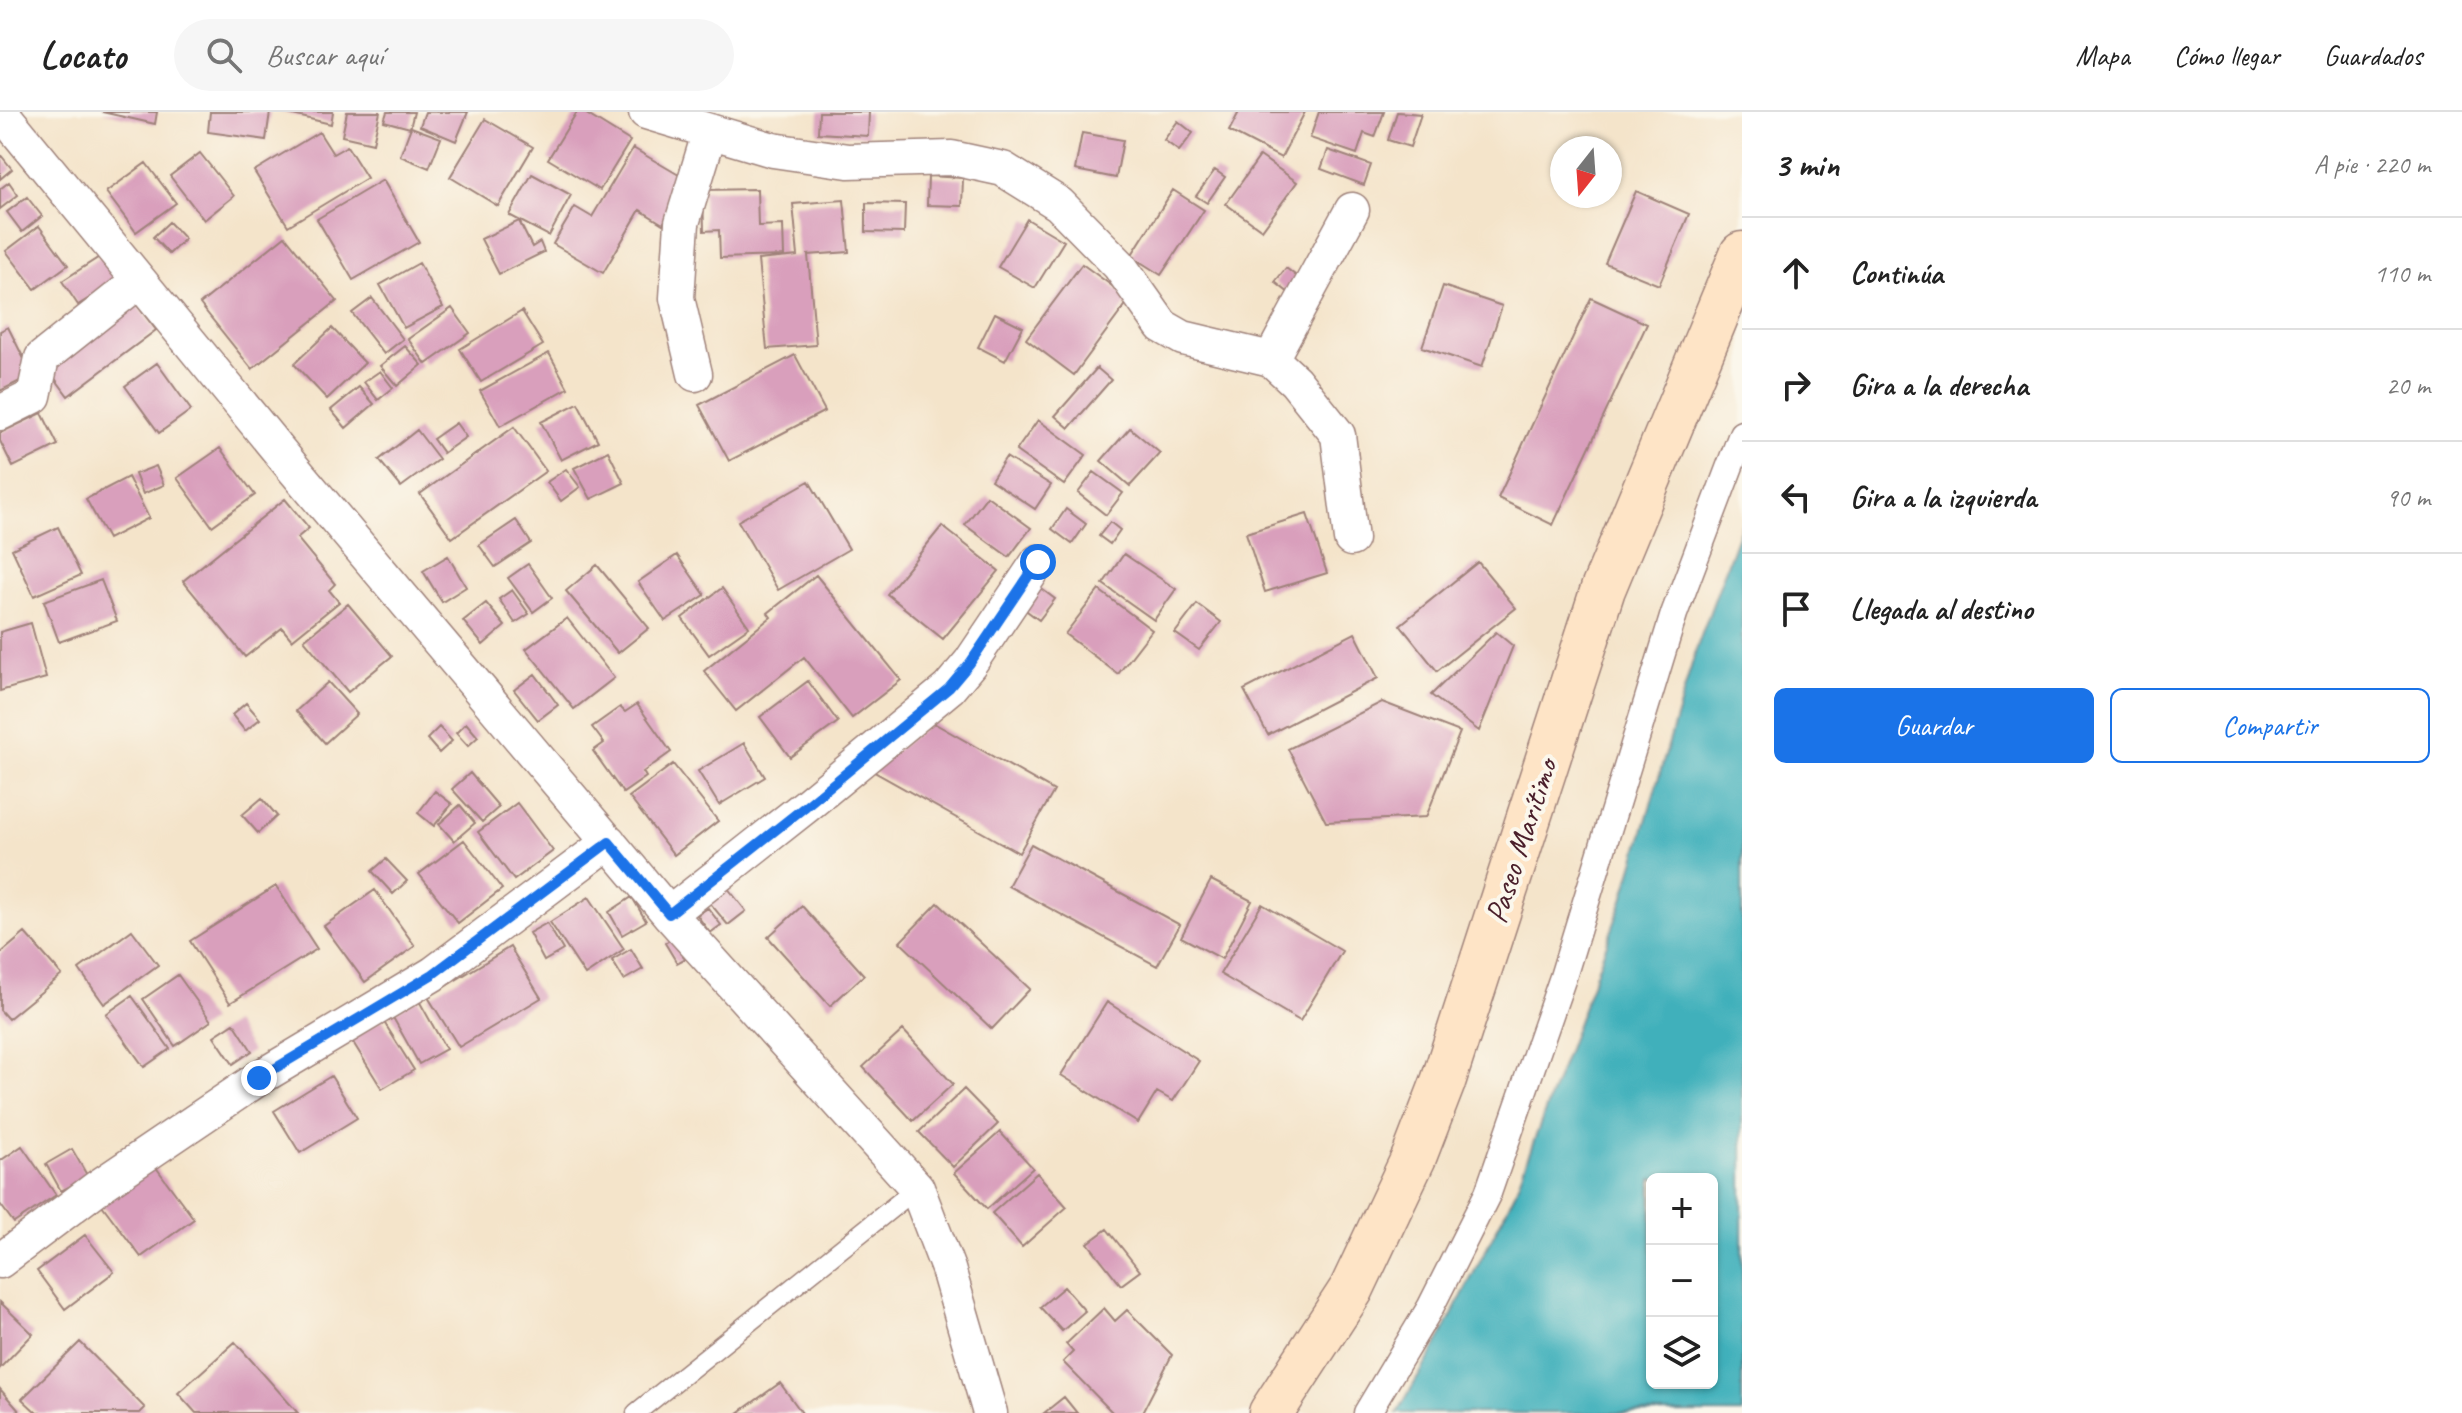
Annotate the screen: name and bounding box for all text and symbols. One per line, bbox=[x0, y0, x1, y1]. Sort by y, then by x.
search box bbox=[174, 19, 734, 91]
text: Locato bbox=[40, 32, 126, 79]
icon: search bbox=[202, 33, 246, 77]
text: Buscar aquí bbox=[266, 36, 383, 74]
text: Mapa bbox=[2075, 38, 2130, 73]
text: Cómo llegar bbox=[2174, 38, 2280, 73]
text: Guardados bbox=[2324, 38, 2422, 73]
north arrow bbox=[1550, 136, 1622, 208]
text: 3 min bbox=[1774, 143, 1839, 186]
text: A pie · 220 m bbox=[2314, 148, 2430, 181]
icon: ahead bbox=[1774, 251, 1818, 295]
text: Continúa bbox=[1850, 254, 1943, 292]
text: 110 m bbox=[2374, 257, 2430, 290]
icon: right bbox=[1774, 363, 1818, 407]
text: Gira a la derecha bbox=[1850, 366, 2028, 404]
text: 20 m bbox=[2386, 369, 2430, 402]
icon: left bbox=[1774, 475, 1818, 519]
text: Gira a la izquierda bbox=[1850, 478, 2036, 516]
text: 90 m bbox=[2386, 481, 2430, 514]
route start bbox=[1020, 544, 1056, 580]
icon: arrive bbox=[1774, 587, 1818, 631]
text: Llegada al destino bbox=[1850, 590, 2033, 628]
button: Guardar bbox=[1774, 688, 2094, 763]
button: Compartir bbox=[2110, 688, 2430, 763]
street label: Paseo Marítimo bbox=[1475, 750, 1568, 928]
route end bbox=[241, 1060, 277, 1096]
map controls bbox=[1646, 1173, 1718, 1389]
button: + bbox=[1646, 1173, 1718, 1245]
button: − bbox=[1646, 1245, 1718, 1317]
button: layers bbox=[1646, 1317, 1718, 1389]

